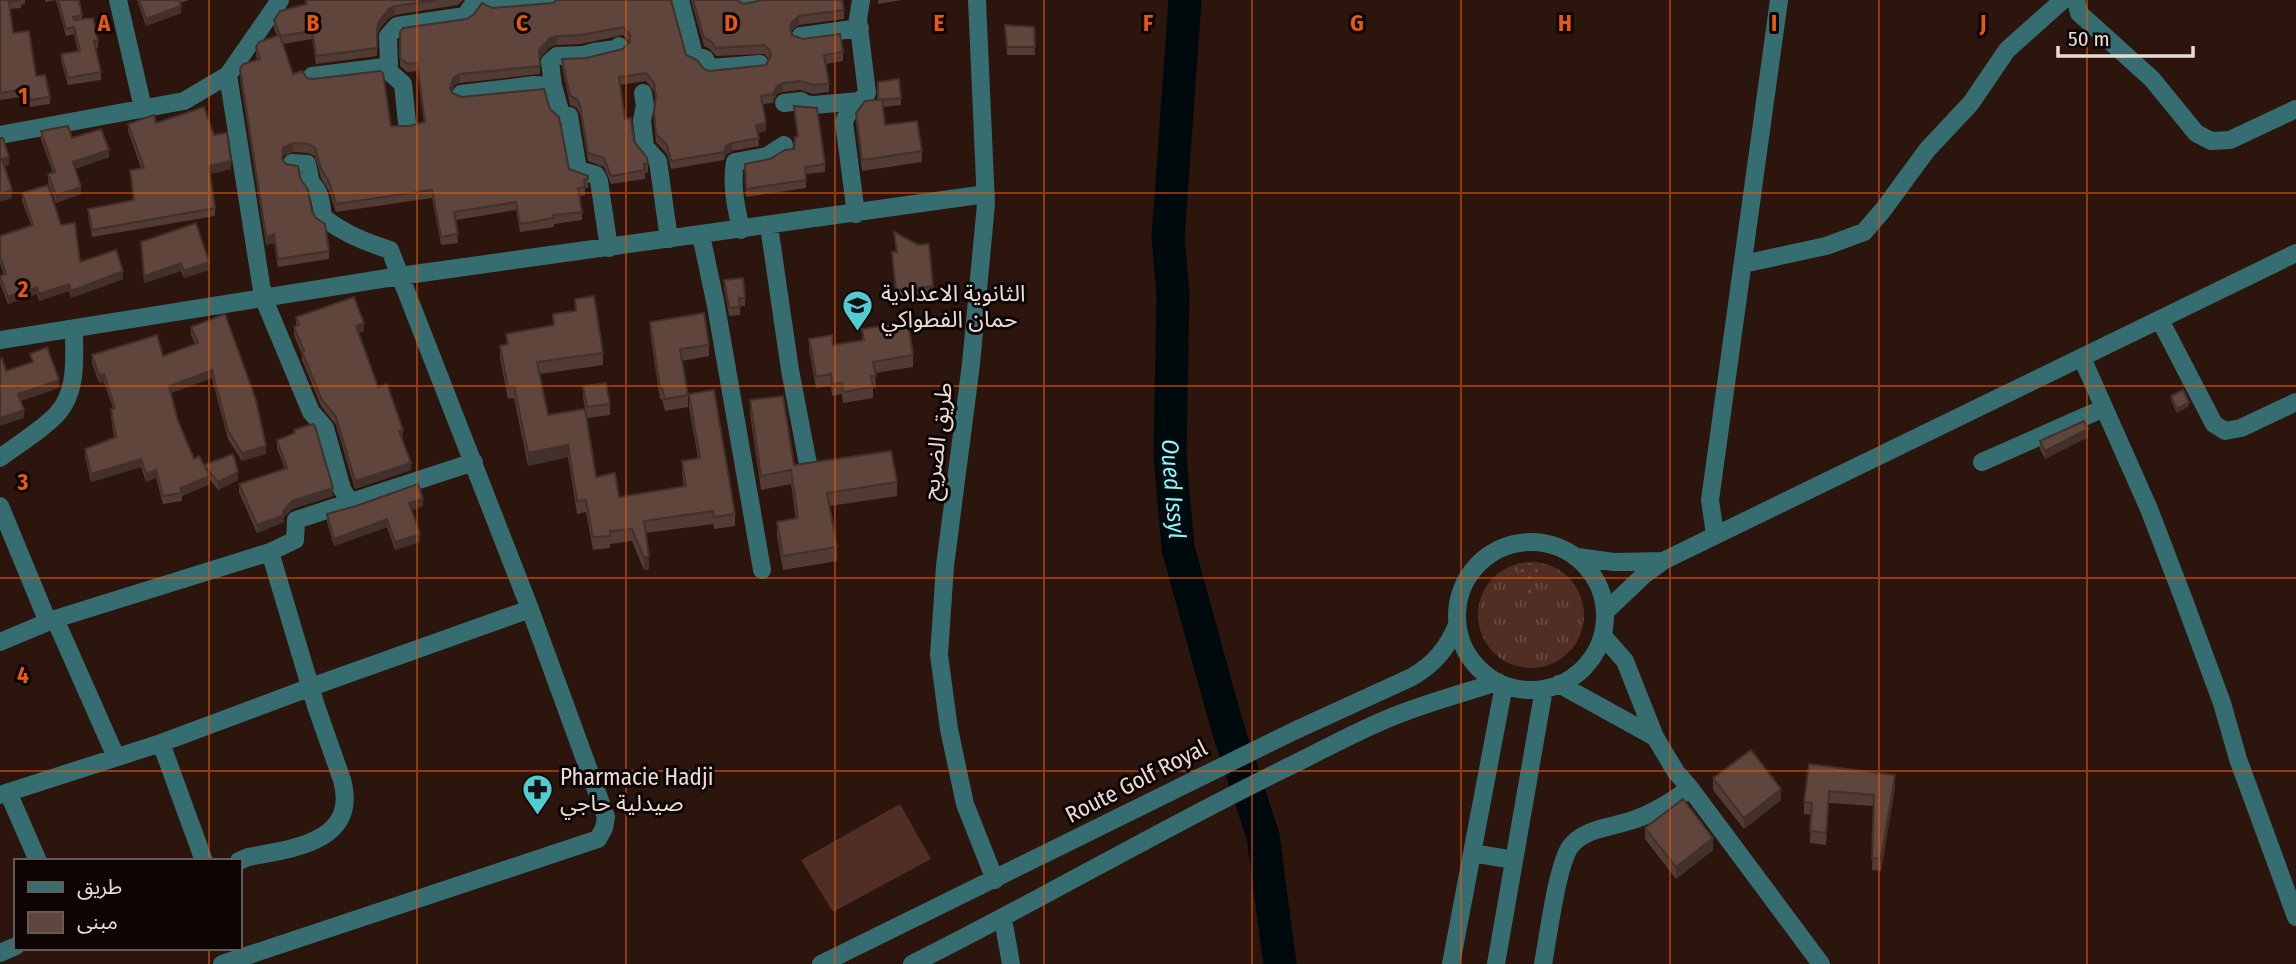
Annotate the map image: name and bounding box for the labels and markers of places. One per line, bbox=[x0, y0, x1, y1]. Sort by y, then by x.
place label: الثانوية الاعدادية حمان الفطواكي bbox=[881, 279, 1025, 336]
school or university icon: الثانوية الاعدادية حمان الفطواكي bbox=[841, 289, 875, 333]
place label: Pharmacie Hadji صيدلية حاجي bbox=[560, 763, 713, 820]
pharmacy icon: Pharmacie Hadji صيدلية حاجي bbox=[520, 773, 554, 817]

